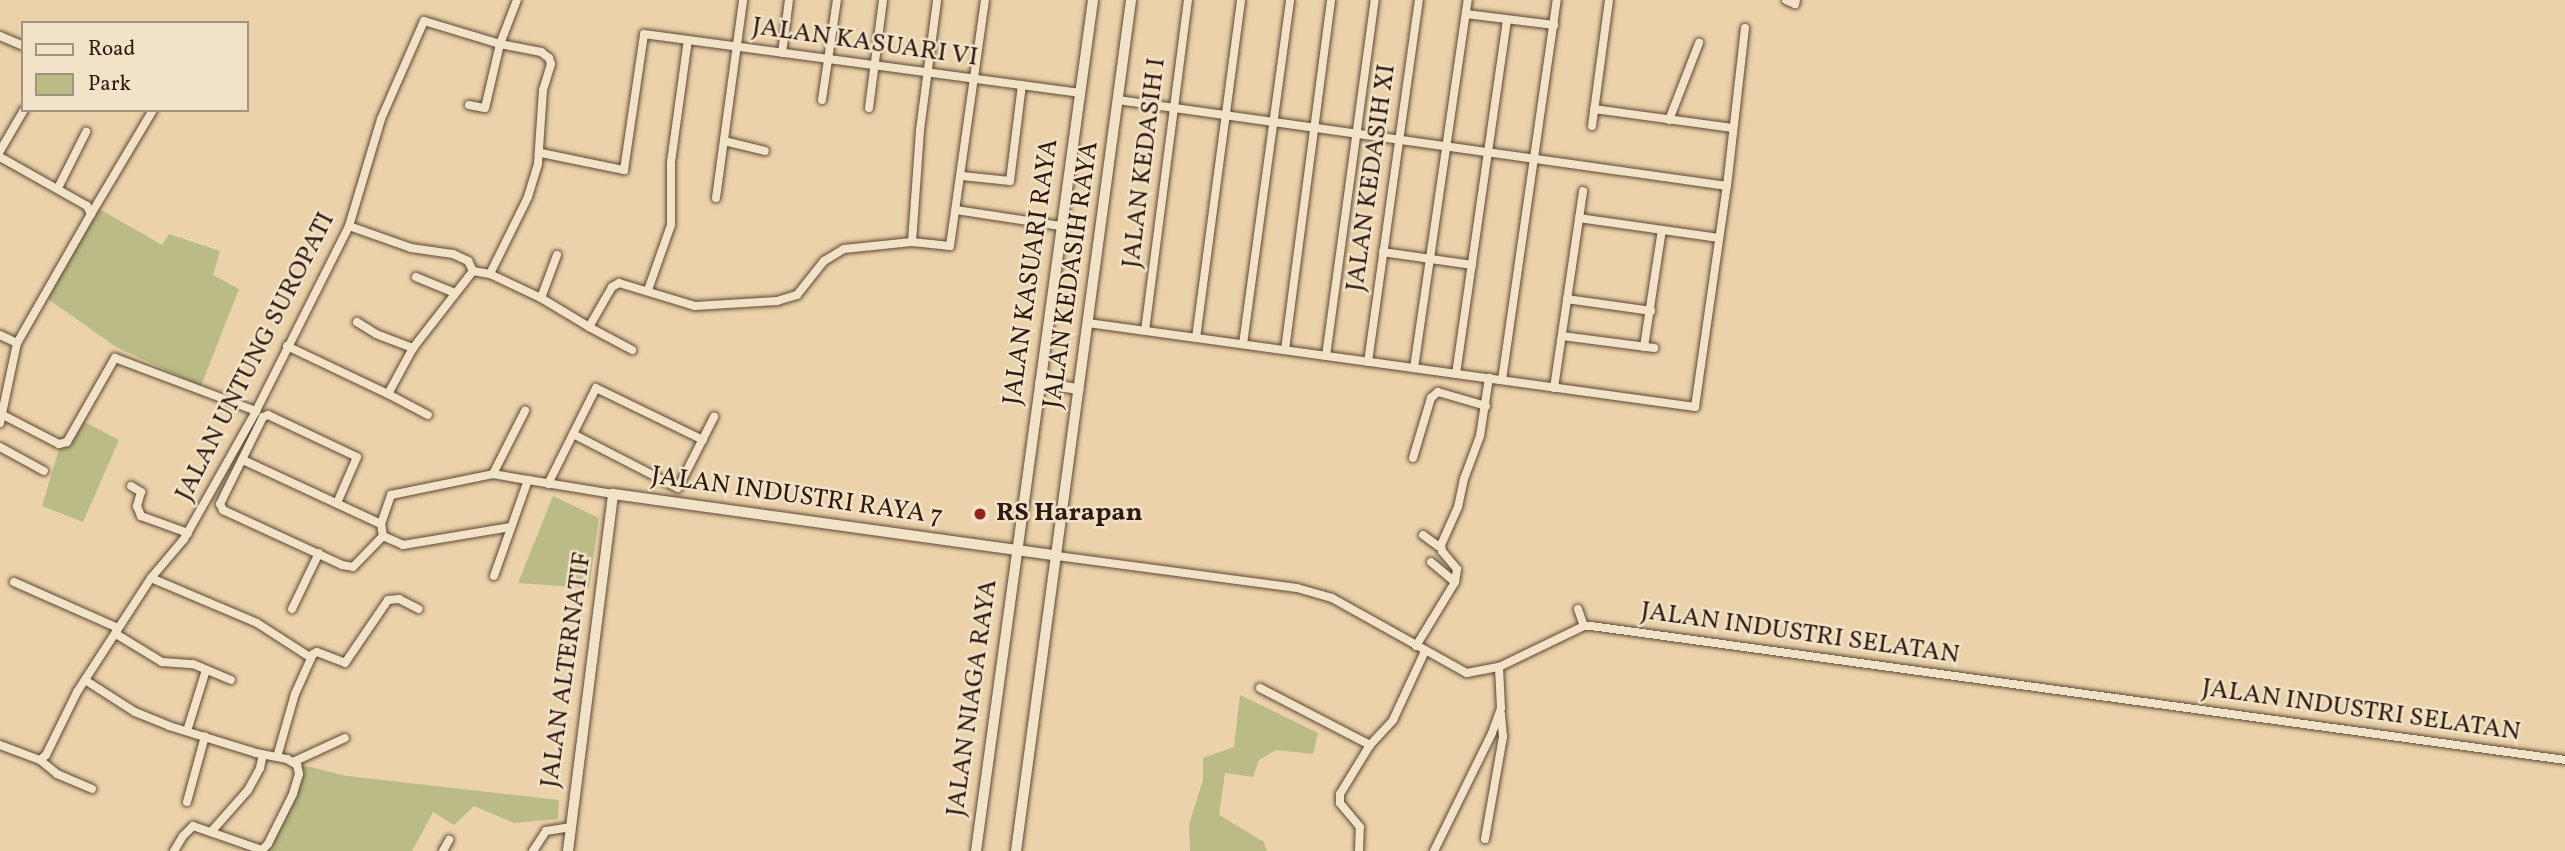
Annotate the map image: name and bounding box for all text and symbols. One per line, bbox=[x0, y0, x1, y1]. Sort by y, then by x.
street label: JALAN KASUARI VI bbox=[750, 12, 980, 74]
legend bbox=[21, 21, 248, 112]
text: Road bbox=[88, 35, 135, 64]
street label: JALAN KEDASIH I bbox=[1117, 56, 1173, 270]
street label: JALAN KEDASIH XI bbox=[1341, 62, 1403, 294]
text: Park bbox=[88, 70, 131, 99]
street label: JALAN KASUARI RAYA bbox=[998, 137, 1066, 407]
street label: JALAN KEDASIH RAYA bbox=[1038, 139, 1106, 411]
street label: JALAN UNTUNG SUROPATI bbox=[169, 207, 343, 507]
street label: JALAN INDUSTRI RAYA 7 bbox=[649, 461, 945, 533]
place label: RS Harapan bbox=[996, 498, 1143, 530]
marker: RS Harapan bbox=[970, 504, 990, 524]
street label: JALAN ALTERNATIF bbox=[535, 550, 599, 790]
street label: JALAN NIAGA RAYA bbox=[941, 577, 1005, 819]
street label: JALAN INDUSTRI SELATAN bbox=[1639, 596, 1961, 672]
street label: JALAN INDUSTRI SELATAN bbox=[2200, 673, 2522, 749]

